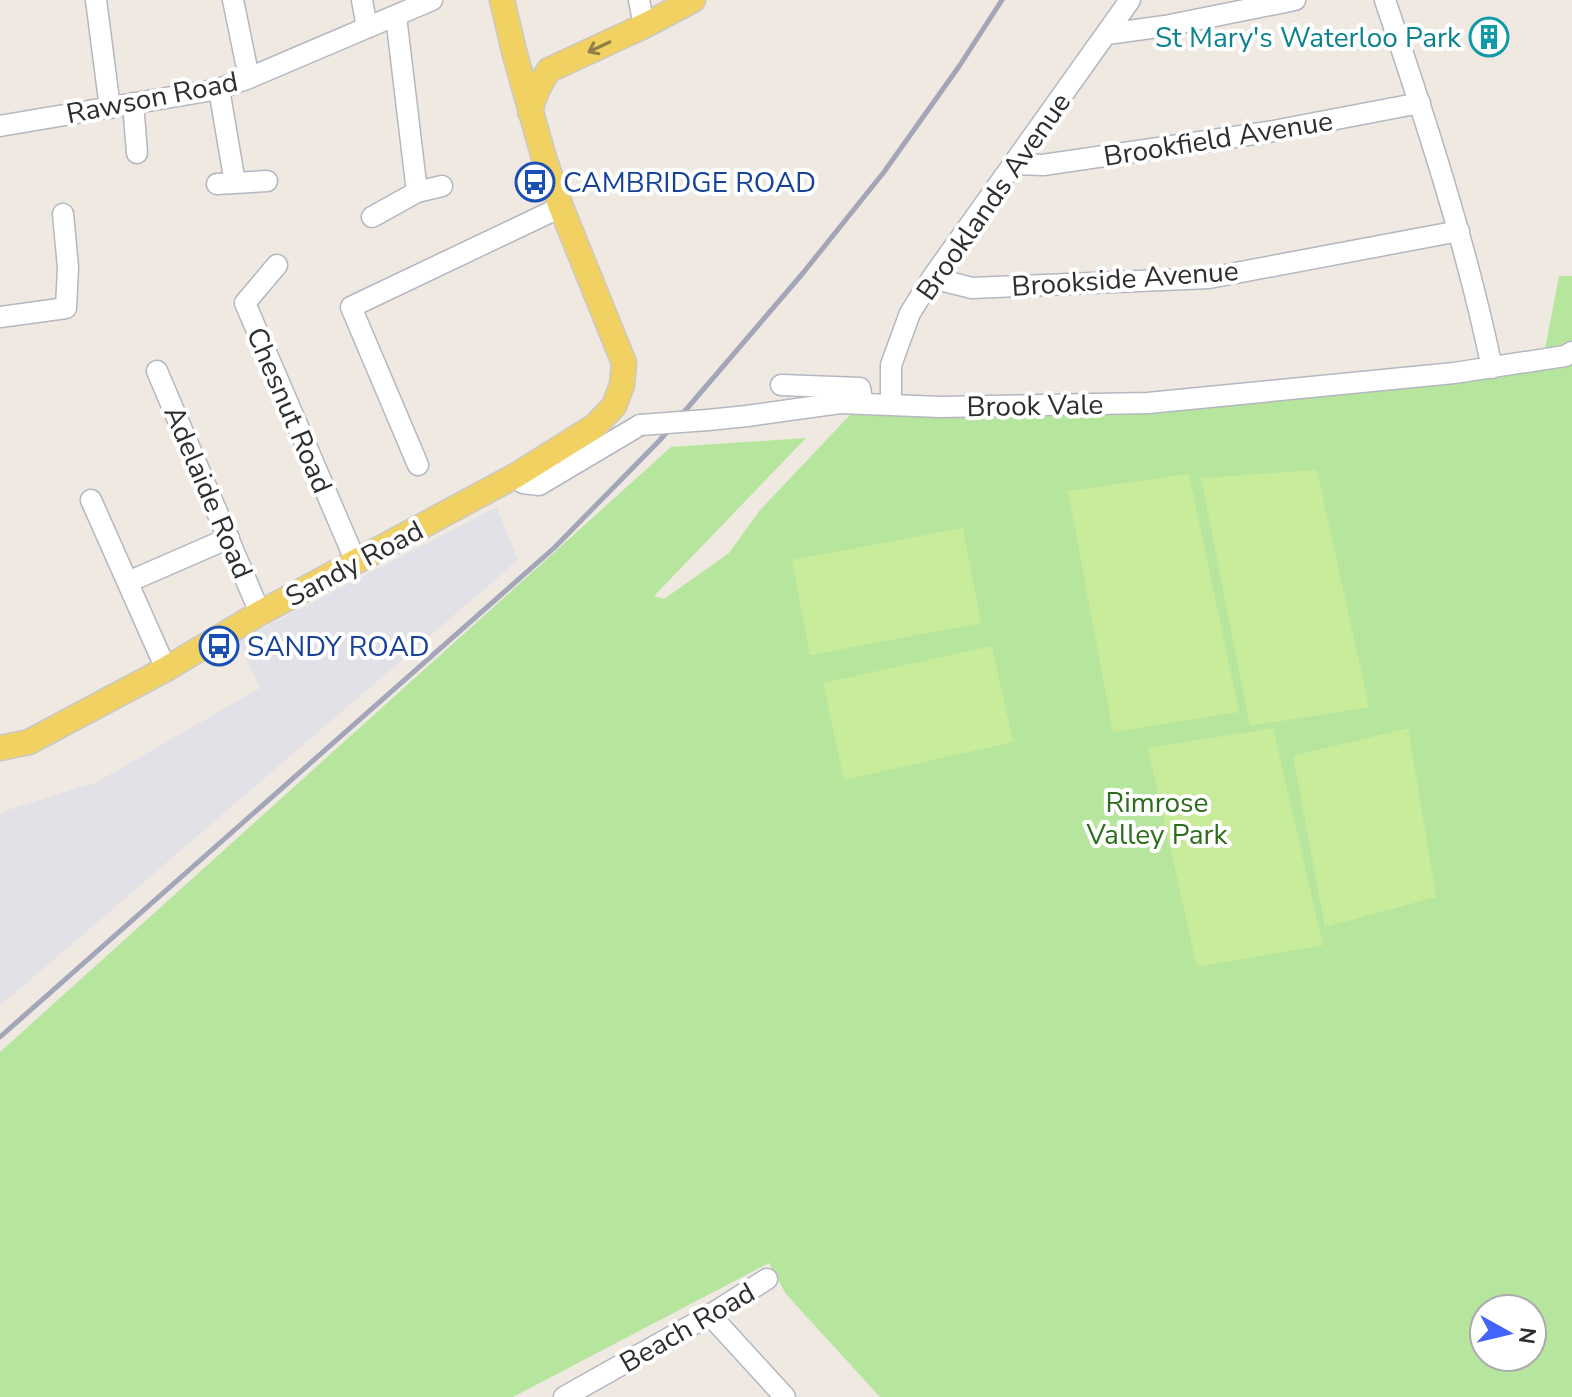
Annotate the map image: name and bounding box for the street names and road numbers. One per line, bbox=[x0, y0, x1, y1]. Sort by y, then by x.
street label: Rawson Road bbox=[63, 63, 241, 133]
street label: Brooklands Avenue bbox=[908, 85, 1080, 308]
street label: Brookfield Avenue bbox=[1101, 102, 1335, 176]
street label: Brookside Avenue bbox=[1010, 252, 1240, 306]
street label: Chesnut Road bbox=[237, 322, 341, 499]
street label: Brook Vale bbox=[966, 386, 1104, 426]
street label: Adelaide Road bbox=[155, 400, 262, 585]
street label: Sandy Road bbox=[279, 512, 430, 616]
street label: Beach Road bbox=[613, 1274, 762, 1382]

